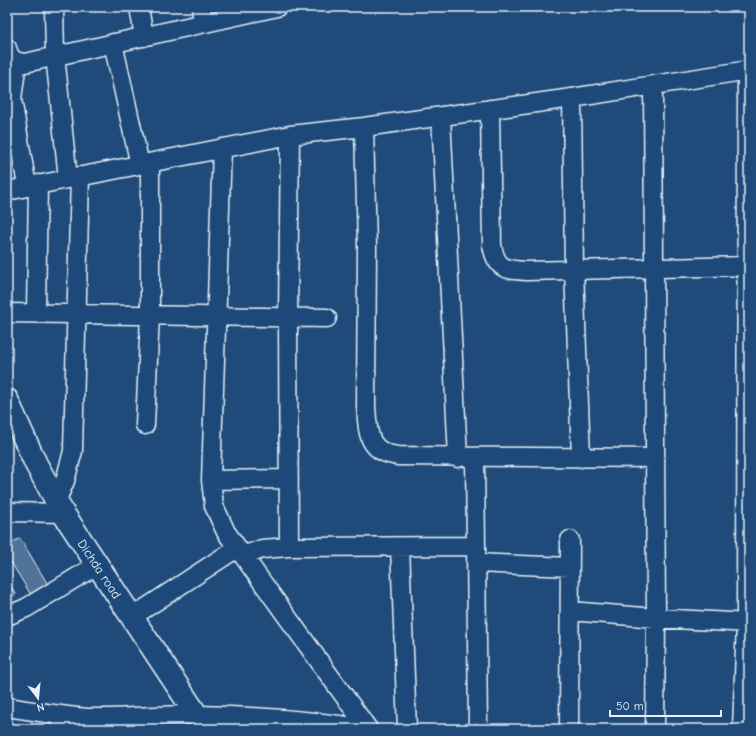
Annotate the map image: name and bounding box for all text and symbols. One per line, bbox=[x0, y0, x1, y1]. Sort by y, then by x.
street label: Dichda road bbox=[74, 537, 124, 601]
north arrow bbox=[18, 678, 58, 718]
scale bar bbox=[610, 692, 721, 718]
text: 50 m bbox=[616, 699, 644, 713]
text: N bbox=[35, 700, 46, 714]

